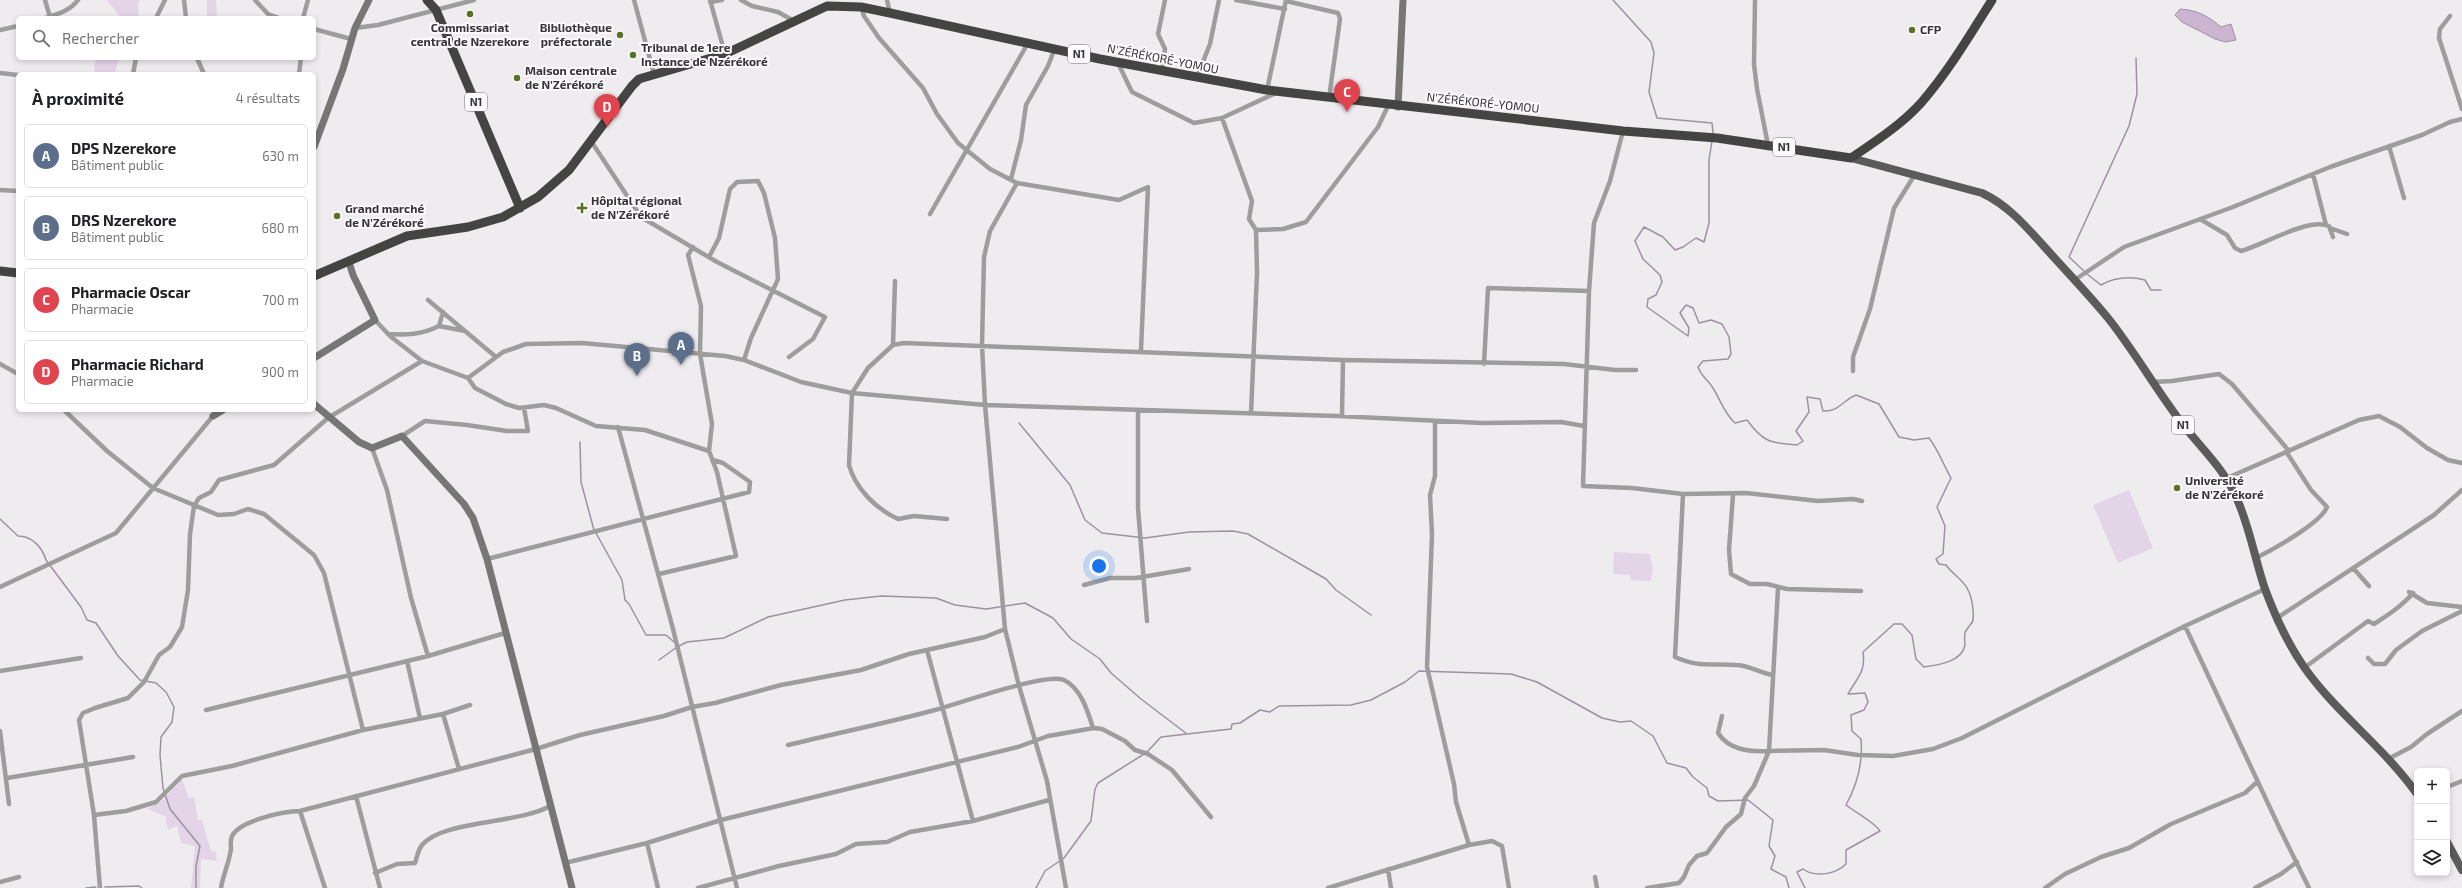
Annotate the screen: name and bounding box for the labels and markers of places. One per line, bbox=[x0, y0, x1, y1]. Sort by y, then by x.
marker: Commissariat central de Nzerekore bbox=[465, 9, 475, 19]
place label: Commissariat central de Nzerekore bbox=[411, 20, 529, 48]
place label: Bibliothèque préfectorale bbox=[540, 20, 612, 48]
place label: CFP bbox=[1920, 22, 1942, 36]
marker: CFP bbox=[1907, 25, 1917, 35]
marker: Bibliothèque préfectorale bbox=[615, 30, 625, 40]
place label: Tribunal de 1ere Instance de Nzérékoré bbox=[641, 40, 768, 68]
marker: Tribunal de 1ere Instance de Nzérékoré bbox=[628, 50, 638, 60]
place label: Maison centrale de N'Zérékoré bbox=[525, 63, 617, 91]
marker: Maison centrale de N'Zérékoré bbox=[512, 73, 522, 83]
pin: C bbox=[1334, 79, 1360, 112]
pin: D bbox=[594, 94, 620, 127]
place label: Hôpital régional de N'Zérékoré bbox=[591, 193, 682, 221]
place label: Grand marché de N'Zérékoré bbox=[345, 201, 424, 229]
marker: Hôpital régional de N'Zérékoré bbox=[576, 202, 588, 214]
marker: Grand marché de N'Zérékoré bbox=[332, 211, 342, 221]
pin: A bbox=[668, 332, 694, 365]
pin: B bbox=[624, 343, 650, 376]
place label: Université de N'Zérékoré bbox=[2185, 473, 2264, 501]
marker: Université de N'Zérékoré bbox=[2172, 483, 2182, 493]

